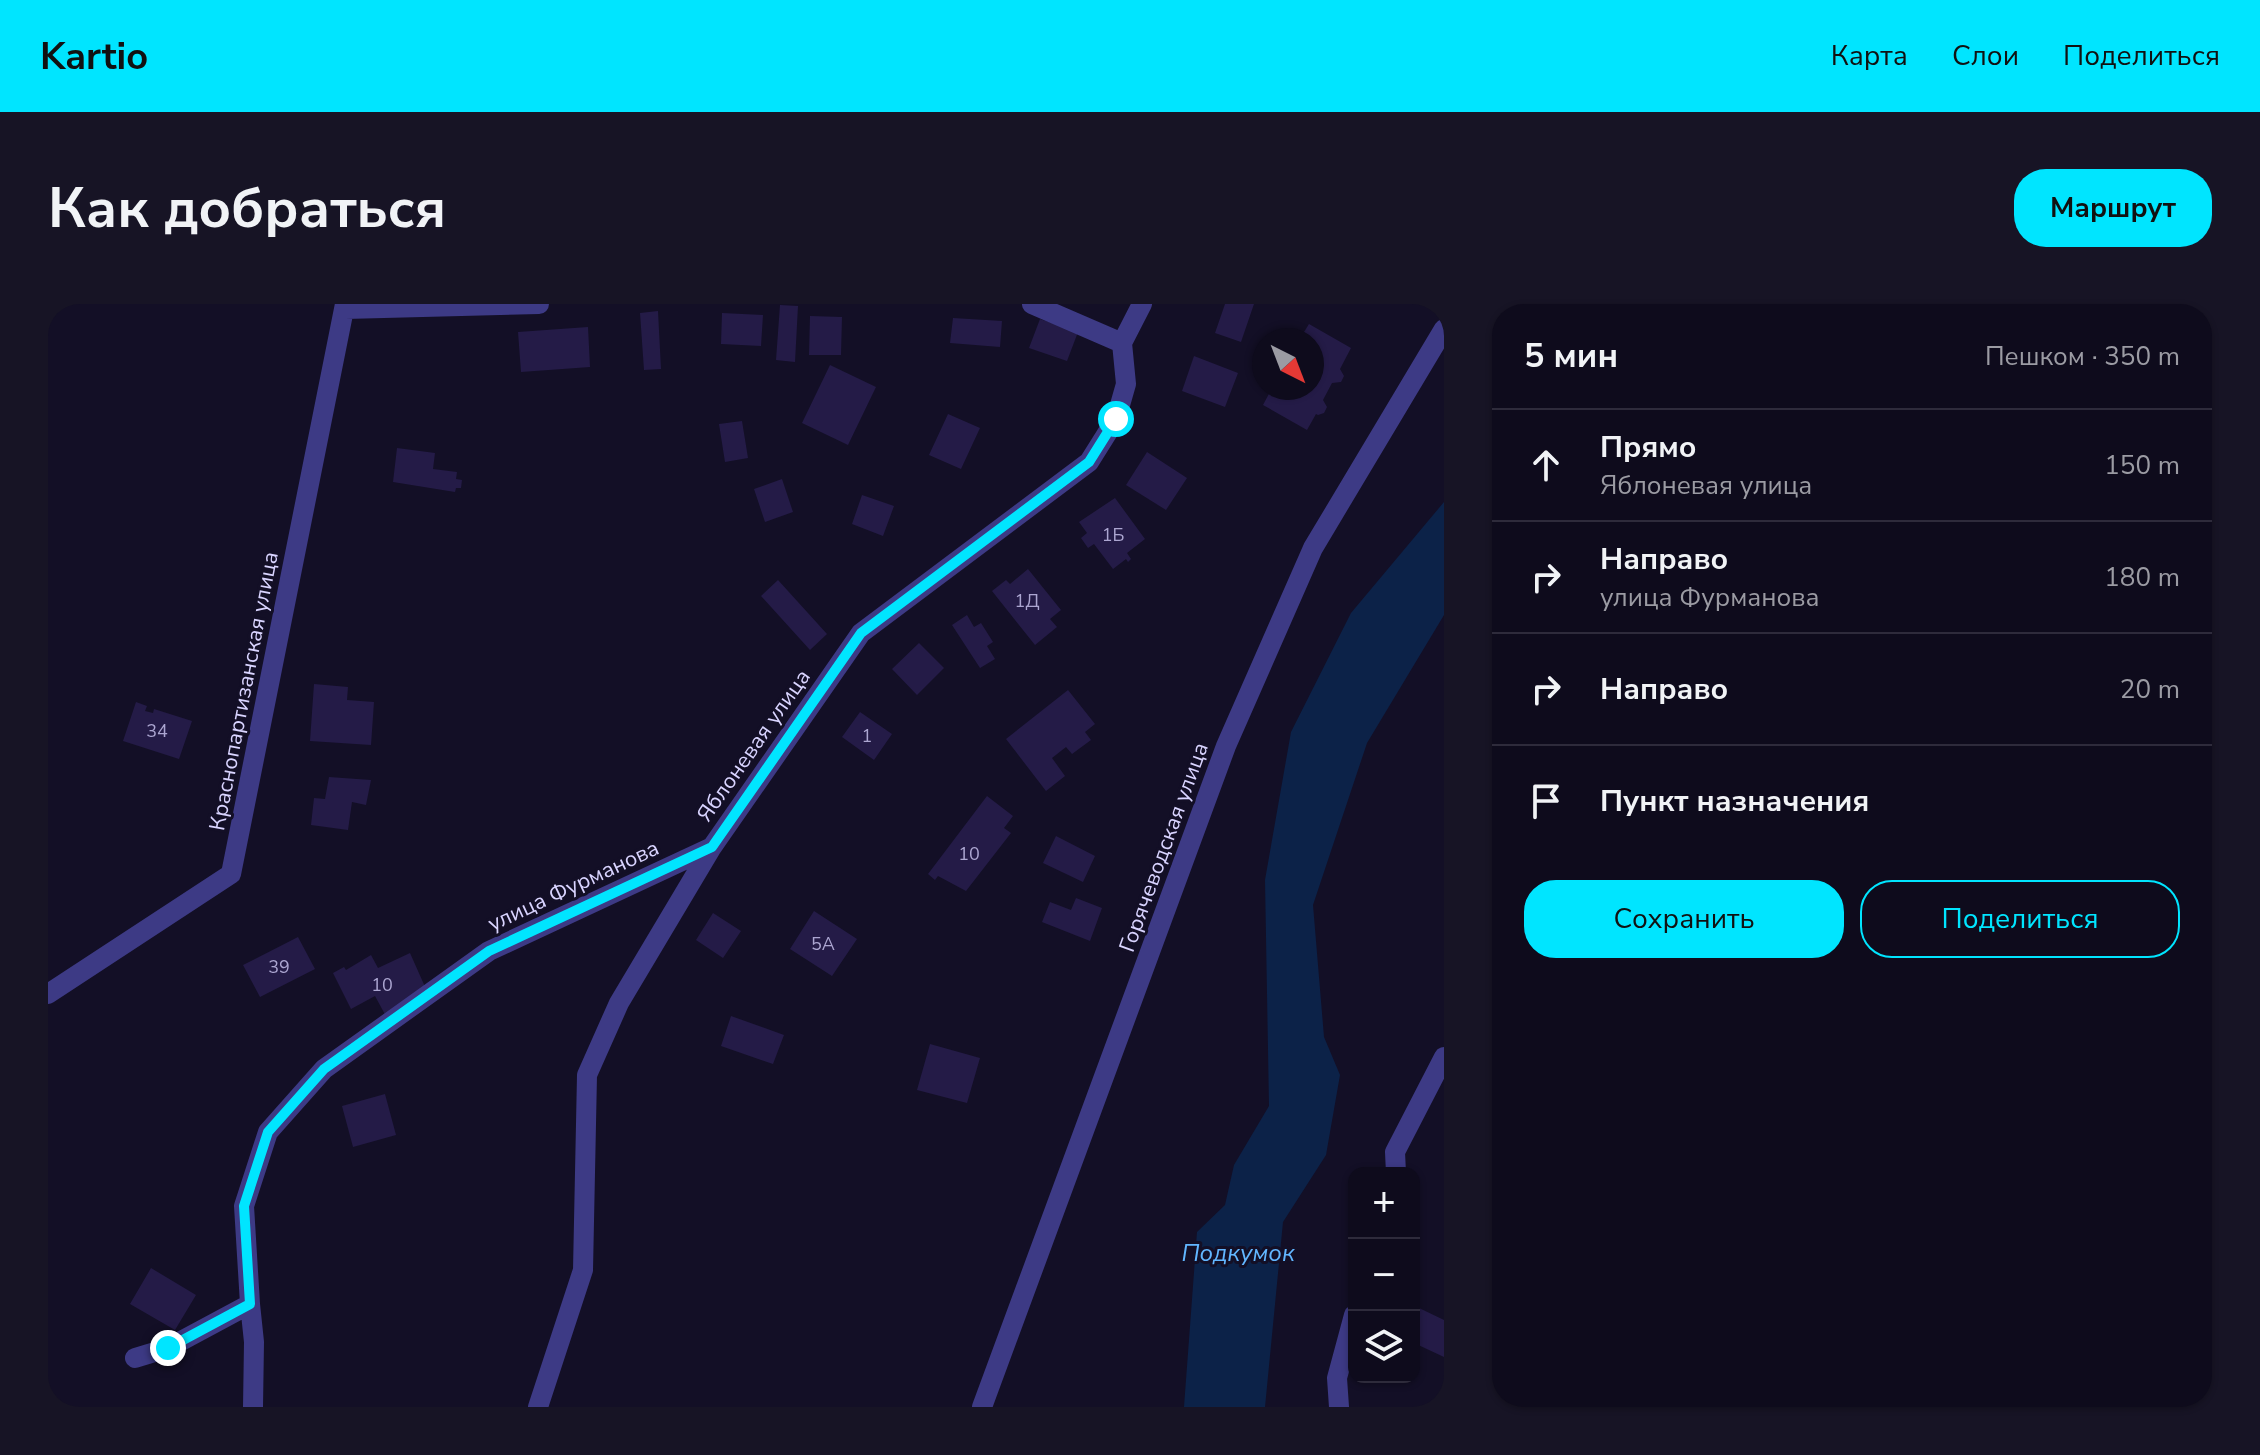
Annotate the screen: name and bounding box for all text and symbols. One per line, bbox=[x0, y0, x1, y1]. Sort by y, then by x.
text: Kartio bbox=[40, 31, 148, 82]
text: Карта bbox=[1831, 37, 1908, 75]
text: Слои bbox=[1952, 37, 2019, 75]
text: Поделиться bbox=[2063, 37, 2220, 75]
button: Маршрут bbox=[2014, 169, 2212, 247]
text: Как добраться bbox=[48, 170, 446, 247]
north arrow bbox=[1252, 328, 1324, 400]
text: 5 мин bbox=[1524, 333, 1618, 379]
text: Пешком · 350 m bbox=[1985, 339, 2180, 374]
route start bbox=[1098, 401, 1134, 437]
text: Прямо bbox=[1600, 427, 1697, 468]
icon: ahead bbox=[1524, 443, 1568, 487]
text: 150 m bbox=[2104, 448, 2180, 483]
text: Яблоневая улица bbox=[1600, 468, 1812, 503]
house number: 1Б bbox=[1102, 523, 1124, 547]
text: Направо bbox=[1600, 539, 1728, 580]
street label: Краснопартизанская улица bbox=[202, 549, 286, 833]
icon: right bbox=[1524, 555, 1568, 599]
text: 180 m bbox=[2104, 560, 2180, 595]
text: улица Фурманова bbox=[1600, 580, 1820, 615]
house number: 1Д bbox=[1015, 589, 1039, 613]
street label: Яблоневая улица bbox=[690, 663, 818, 828]
icon: right bbox=[1524, 667, 1568, 711]
text: Направо bbox=[1600, 669, 1728, 710]
text: 20 m bbox=[2120, 672, 2180, 707]
house number: 34 bbox=[146, 719, 168, 743]
house number: 1 bbox=[862, 724, 872, 748]
street label: Горячеводская улица bbox=[1112, 738, 1216, 956]
icon: arrive bbox=[1524, 779, 1568, 823]
text: Пункт назначения bbox=[1600, 781, 1869, 822]
street label: улица Фурманова bbox=[483, 833, 664, 939]
house number: 10 bbox=[958, 842, 980, 866]
button: Сохранить bbox=[1524, 880, 1844, 958]
button: Поделиться bbox=[1860, 880, 2180, 958]
house number: 5А bbox=[811, 932, 835, 956]
house number: 39 bbox=[268, 955, 290, 979]
house number: 10 bbox=[371, 973, 393, 997]
map controls bbox=[1348, 1167, 1420, 1383]
button: + bbox=[1348, 1167, 1420, 1239]
water label: Подкумок bbox=[1181, 1237, 1295, 1269]
button: − bbox=[1348, 1239, 1420, 1311]
button: layers bbox=[1348, 1311, 1420, 1383]
route end bbox=[150, 1330, 186, 1366]

